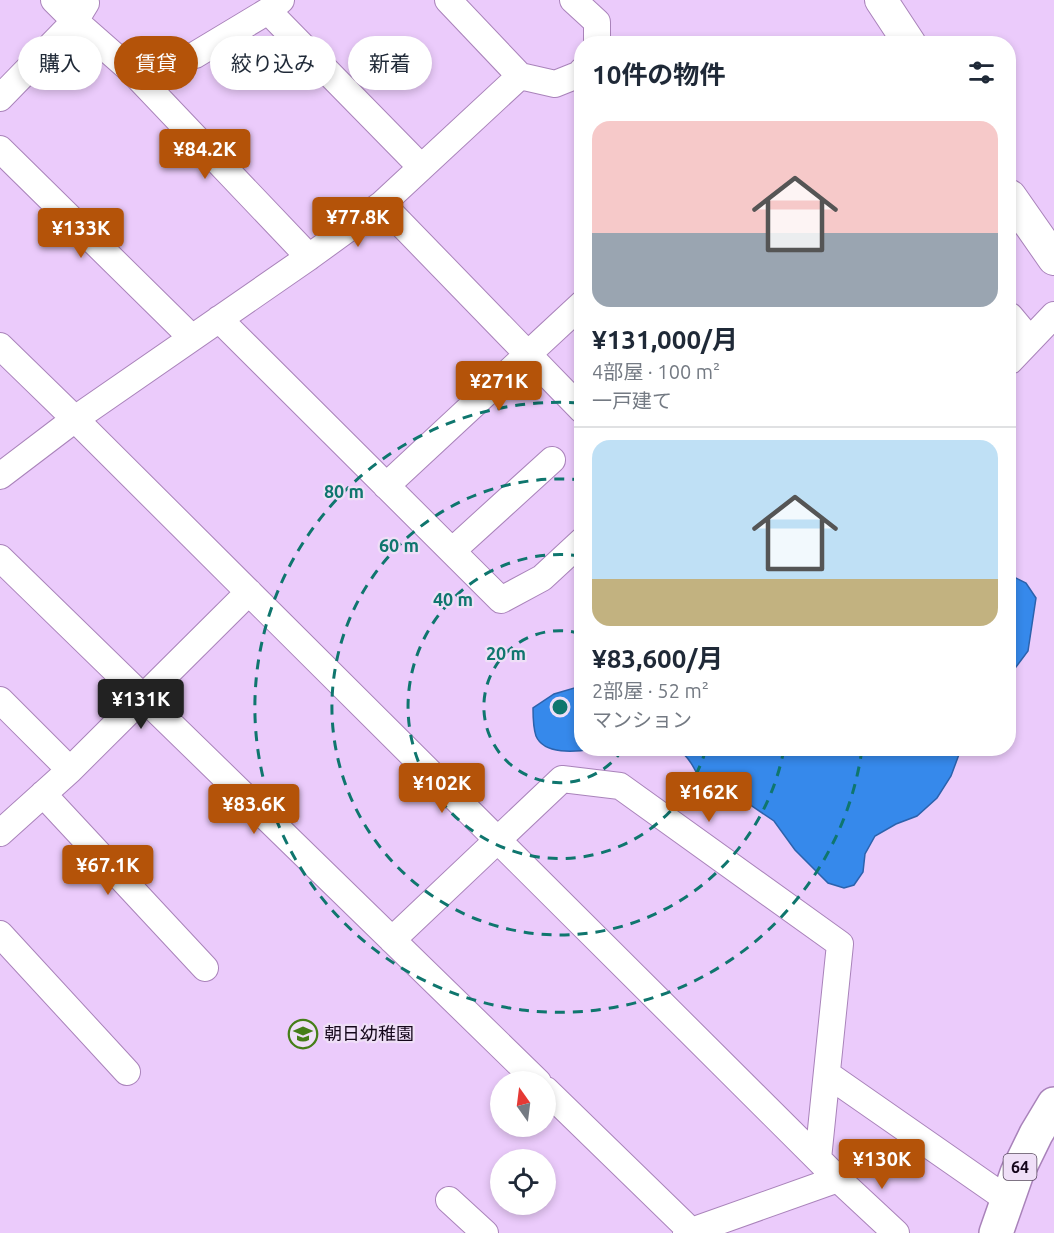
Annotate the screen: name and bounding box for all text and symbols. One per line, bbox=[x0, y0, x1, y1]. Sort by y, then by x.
chip: 購入 bbox=[18, 36, 102, 90]
chip: 賃貸 bbox=[114, 36, 198, 90]
chip: 絞り込み bbox=[210, 36, 336, 90]
chip: 新着 bbox=[348, 36, 432, 90]
icon: filters bbox=[965, 56, 998, 89]
text: 10件の物件 bbox=[592, 60, 725, 89]
pin: ¥84.2K bbox=[156, 129, 254, 180]
text: ¥84.2K bbox=[173, 137, 237, 160]
icon: home bbox=[741, 160, 849, 268]
pin: ¥77.8K bbox=[309, 197, 407, 248]
text: ¥77.8K bbox=[326, 205, 390, 228]
pin: ¥133K bbox=[39, 208, 123, 259]
text: ¥133K bbox=[52, 216, 110, 239]
text: ¥131,000/月 bbox=[592, 325, 738, 354]
text: 4部屋 · 100 m² bbox=[592, 360, 720, 383]
pin: ¥271K bbox=[457, 361, 541, 412]
text: ¥271K bbox=[470, 369, 528, 392]
text: 一戸建て bbox=[592, 389, 672, 412]
icon: home bbox=[741, 479, 849, 587]
text: 80 m bbox=[324, 481, 364, 501]
text: 60 m bbox=[379, 535, 419, 555]
text: 40 m bbox=[433, 589, 473, 609]
text: 20 m bbox=[486, 643, 526, 663]
text: ¥83,600/月 bbox=[592, 644, 723, 673]
pin: ¥131K bbox=[99, 679, 183, 730]
text: 2部屋 · 52 m² bbox=[592, 679, 709, 702]
text: ¥131K bbox=[112, 687, 170, 710]
centre of rings bbox=[550, 697, 570, 717]
text: マンション bbox=[592, 708, 692, 731]
pin: ¥102K bbox=[400, 763, 484, 814]
text: ¥102K bbox=[413, 771, 471, 794]
pin: ¥162K bbox=[667, 772, 751, 823]
text: ¥162K bbox=[680, 780, 738, 803]
pin: ¥83.6K bbox=[205, 784, 303, 835]
text: ¥83.6K bbox=[222, 792, 286, 815]
pin: ¥67.1K bbox=[59, 845, 157, 896]
text: ¥67.1K bbox=[76, 853, 140, 876]
school or university icon: 朝日幼稚園 bbox=[287, 1018, 319, 1050]
place label: 朝日幼稚園 bbox=[324, 1023, 414, 1043]
north arrow bbox=[490, 1071, 556, 1137]
map controls bbox=[490, 1071, 556, 1215]
pin: ¥130K bbox=[840, 1139, 924, 1190]
text: ¥130K bbox=[853, 1147, 911, 1170]
button: locate bbox=[490, 1149, 556, 1215]
road number: 64 bbox=[1004, 1154, 1036, 1180]

